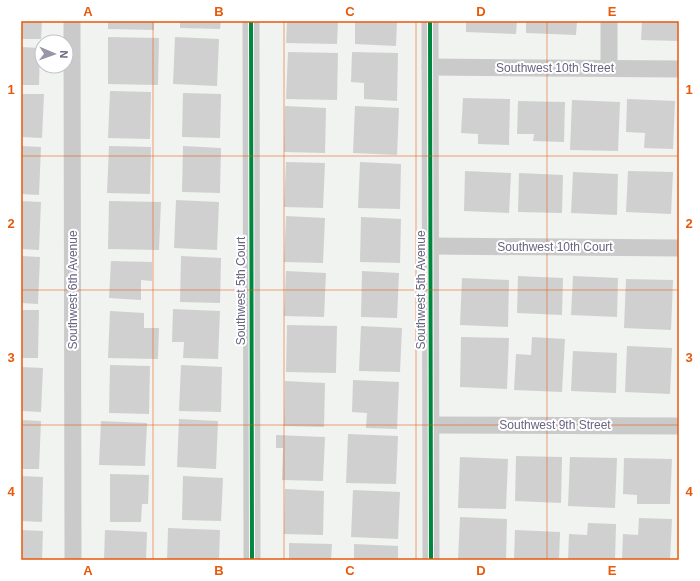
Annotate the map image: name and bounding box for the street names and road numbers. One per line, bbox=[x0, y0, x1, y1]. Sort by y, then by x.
street label: Southwest 10th Street bbox=[496, 61, 615, 75]
street label: Southwest 6th Avenue bbox=[66, 230, 80, 350]
street label: Southwest 5th Avenue bbox=[414, 230, 428, 350]
street label: Southwest 5th Court bbox=[234, 236, 248, 345]
street label: Southwest 10th Court bbox=[497, 240, 613, 254]
street label: Southwest 9th Street bbox=[499, 418, 611, 432]

